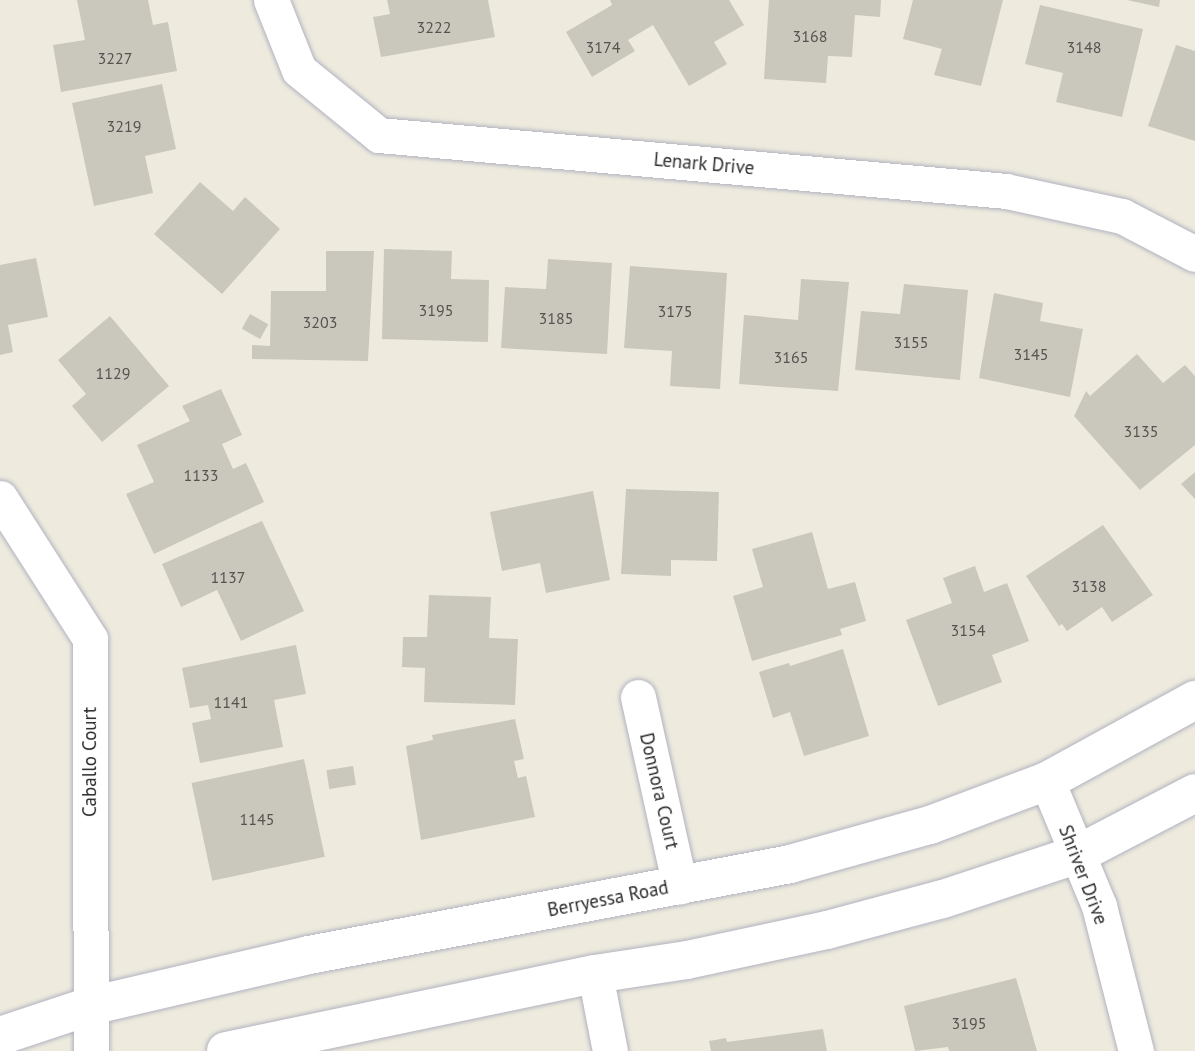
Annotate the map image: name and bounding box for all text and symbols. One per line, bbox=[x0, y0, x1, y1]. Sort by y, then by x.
house number: 3222 bbox=[417, 17, 451, 37]
house number: 3168 bbox=[793, 26, 827, 46]
house number: 3174 bbox=[586, 37, 620, 57]
house number: 3148 bbox=[1067, 37, 1101, 57]
house number: 3227 bbox=[98, 48, 132, 68]
house number: 3219 bbox=[107, 116, 141, 136]
street label: Lenark Drive bbox=[653, 148, 755, 180]
house number: 3195 bbox=[419, 300, 453, 320]
house number: 3175 bbox=[658, 301, 692, 321]
house number: 3185 bbox=[539, 308, 573, 328]
house number: 3203 bbox=[303, 312, 337, 332]
house number: 3155 bbox=[894, 332, 928, 352]
house number: 3145 bbox=[1014, 344, 1048, 364]
house number: 3165 bbox=[774, 347, 808, 367]
house number: 1129 bbox=[96, 363, 130, 383]
house number: 3135 bbox=[1124, 421, 1158, 441]
house number: 1133 bbox=[184, 465, 218, 485]
house number: 1137 bbox=[211, 567, 245, 587]
house number: 3138 bbox=[1072, 576, 1106, 596]
house number: 3154 bbox=[951, 620, 985, 640]
house number: 1141 bbox=[214, 692, 248, 712]
street label: Caballo Court bbox=[79, 707, 101, 817]
street label: Donnora Court bbox=[635, 731, 683, 851]
house number: 1145 bbox=[240, 809, 274, 829]
street label: Shriver Drive bbox=[1054, 822, 1112, 928]
street label: Berryessa Road bbox=[546, 876, 670, 922]
house number: 3195 bbox=[952, 1013, 986, 1033]

